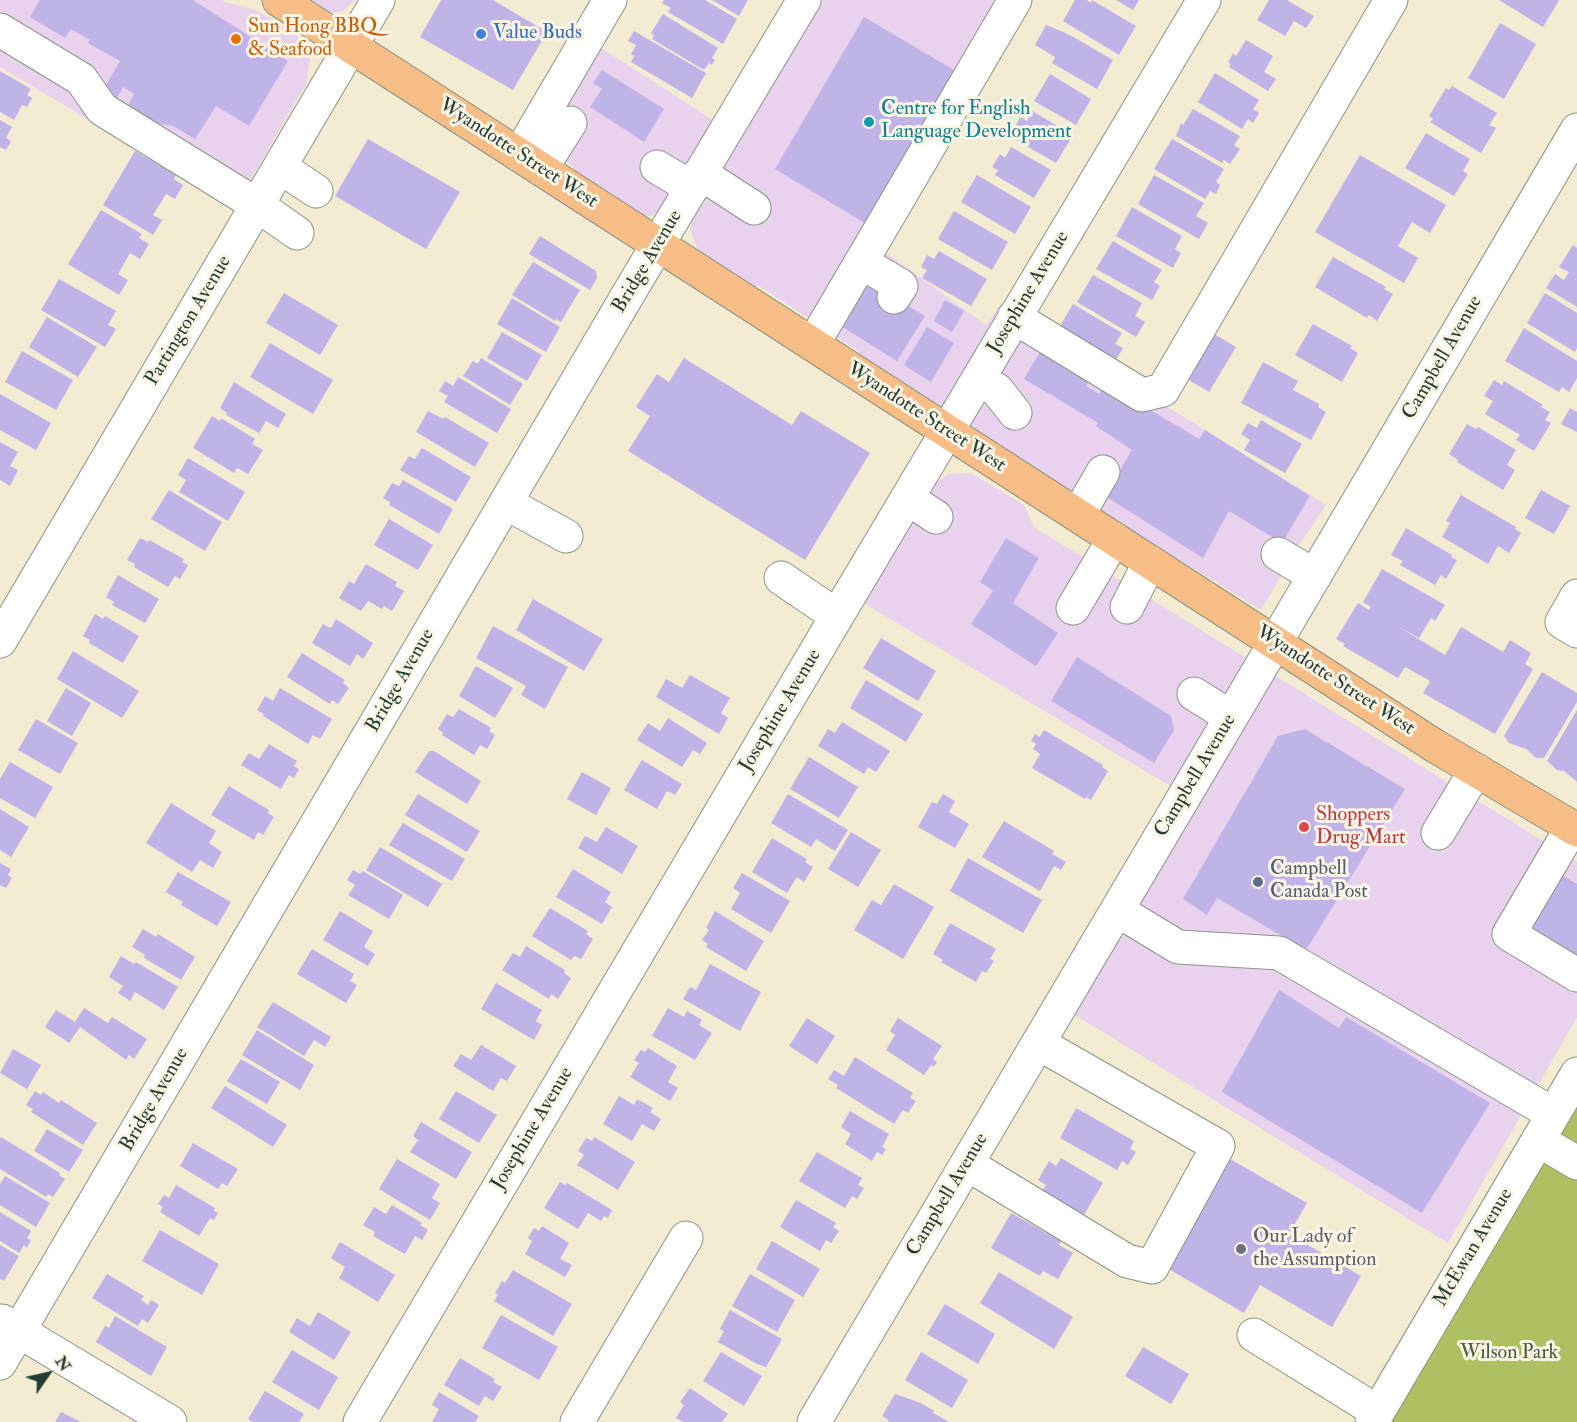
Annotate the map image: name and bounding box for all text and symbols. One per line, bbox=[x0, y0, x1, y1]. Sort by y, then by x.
place label: Sun Hong BBQ & Seafood bbox=[248, 16, 377, 63]
place label: Value Buds bbox=[493, 22, 582, 46]
marker: Value Buds bbox=[474, 27, 488, 41]
marker: Sun Hong BBQ & Seafood bbox=[229, 32, 243, 46]
street label: Wyandotte Street West bbox=[434, 94, 602, 214]
place label: Centre for English Language Development bbox=[881, 98, 1072, 145]
marker: Centre for English Language Development bbox=[862, 115, 876, 129]
street label: Bridge Avenue bbox=[608, 206, 688, 318]
street label: Josephine Avenue bbox=[983, 227, 1075, 359]
street label: Partington Avenue bbox=[141, 252, 237, 390]
street label: Campbell Avenue bbox=[1398, 292, 1488, 424]
street label: Wyandotte Street West bbox=[842, 358, 1010, 478]
street label: Wyandotte Street West bbox=[1251, 621, 1419, 741]
street label: Bridge Avenue bbox=[362, 625, 440, 737]
street label: Josephine Avenue bbox=[735, 645, 827, 777]
street label: Campbell Avenue bbox=[1150, 710, 1242, 842]
place label: Shoppers Drug Mart bbox=[1316, 804, 1406, 851]
marker: Shoppers Drug Mart bbox=[1297, 820, 1311, 834]
place label: Campbell Canada Post bbox=[1270, 858, 1368, 905]
marker: Campbell Canada Post bbox=[1251, 875, 1265, 889]
street label: Bridge Avenue bbox=[116, 1044, 194, 1156]
street label: Josephine Avenue bbox=[487, 1063, 579, 1195]
street label: Campbell Avenue bbox=[902, 1129, 994, 1261]
street label: McEwan Avenue bbox=[1429, 1184, 1519, 1312]
place label: Our Lady of the Assumption bbox=[1253, 1226, 1377, 1273]
marker: Our Lady of the Assumption bbox=[1234, 1242, 1248, 1256]
park label: Wilson Park bbox=[1460, 1342, 1558, 1366]
north arrow bbox=[18, 1344, 78, 1404]
text: N bbox=[51, 1352, 75, 1375]

